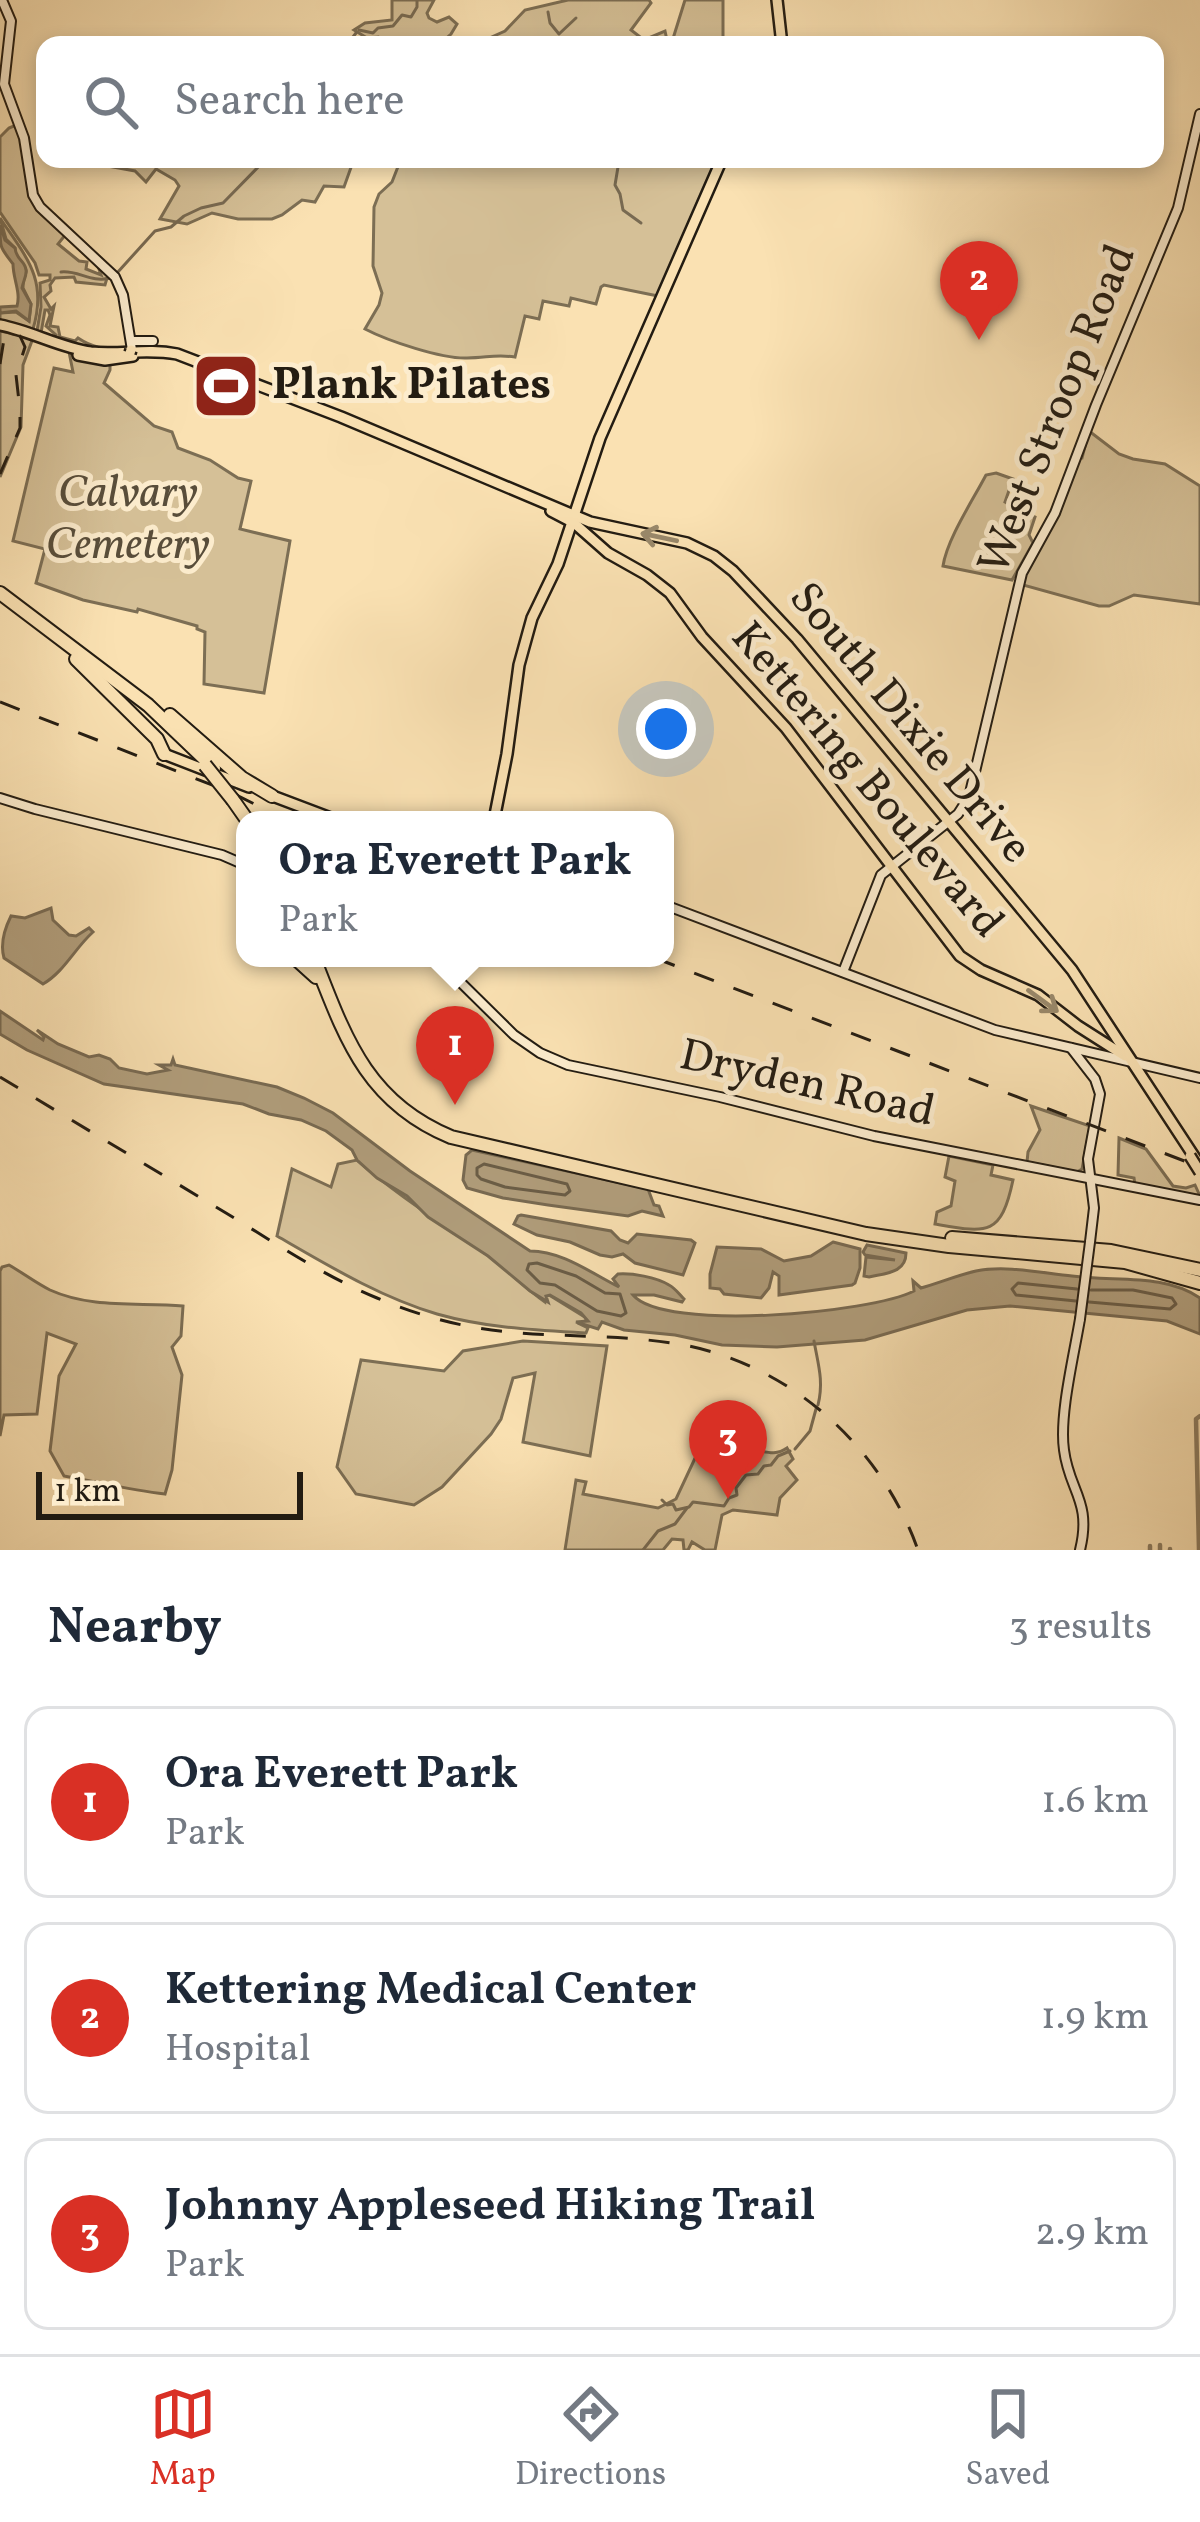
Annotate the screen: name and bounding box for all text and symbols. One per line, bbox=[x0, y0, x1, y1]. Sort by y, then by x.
search box bbox=[36, 36, 1164, 168]
icon: search bbox=[78, 69, 144, 135]
text: Search here bbox=[174, 71, 405, 134]
street label: West Stroop Road bbox=[964, 236, 1154, 584]
pin: 2 bbox=[940, 241, 1018, 340]
sports icon: Plank Pilates bbox=[191, 351, 261, 421]
place label: Plank Pilates bbox=[272, 355, 551, 418]
park label: Calvary Cemetery bbox=[46, 463, 210, 578]
one-way arrow bbox=[640, 524, 678, 547]
street label: South Dixie Drive bbox=[773, 570, 1045, 878]
street label: Kettering Boulevard bbox=[715, 609, 1017, 953]
your location bbox=[636, 699, 696, 759]
popup bbox=[236, 811, 674, 967]
text: Ora Everett Park bbox=[278, 831, 632, 894]
text: Park bbox=[278, 894, 358, 948]
one-way arrow bbox=[1026, 987, 1059, 1013]
pin: 1 bbox=[416, 1006, 494, 1105]
street label: Dryden Road bbox=[673, 1025, 941, 1145]
pin: 3 bbox=[689, 1400, 767, 1499]
scale bar bbox=[36, 1466, 303, 1519]
text: 1 km bbox=[54, 1470, 121, 1516]
text: Nearby bbox=[48, 1593, 222, 1664]
text: 3 results bbox=[1009, 1601, 1152, 1655]
text: Ora Everett Park bbox=[165, 1744, 518, 1807]
text: 1 bbox=[82, 1775, 98, 1829]
text: 1.6 km bbox=[1041, 1775, 1149, 1829]
text: Park bbox=[165, 1807, 245, 1861]
text: Kettering Medical Center bbox=[165, 1960, 696, 2023]
text: 2 bbox=[80, 1991, 100, 2045]
text: 1.9 km bbox=[1041, 1991, 1149, 2045]
text: Hospital bbox=[165, 2023, 311, 2077]
text: Johnny Appleseed Hiking Trail bbox=[165, 2176, 815, 2239]
text: 3 bbox=[80, 2207, 100, 2261]
text: 2.9 km bbox=[1035, 2207, 1149, 2261]
text: Park bbox=[165, 2239, 245, 2293]
tab: Map bbox=[150, 2381, 216, 2499]
tab: Directions bbox=[515, 2381, 666, 2499]
tab: Saved bbox=[965, 2381, 1050, 2499]

